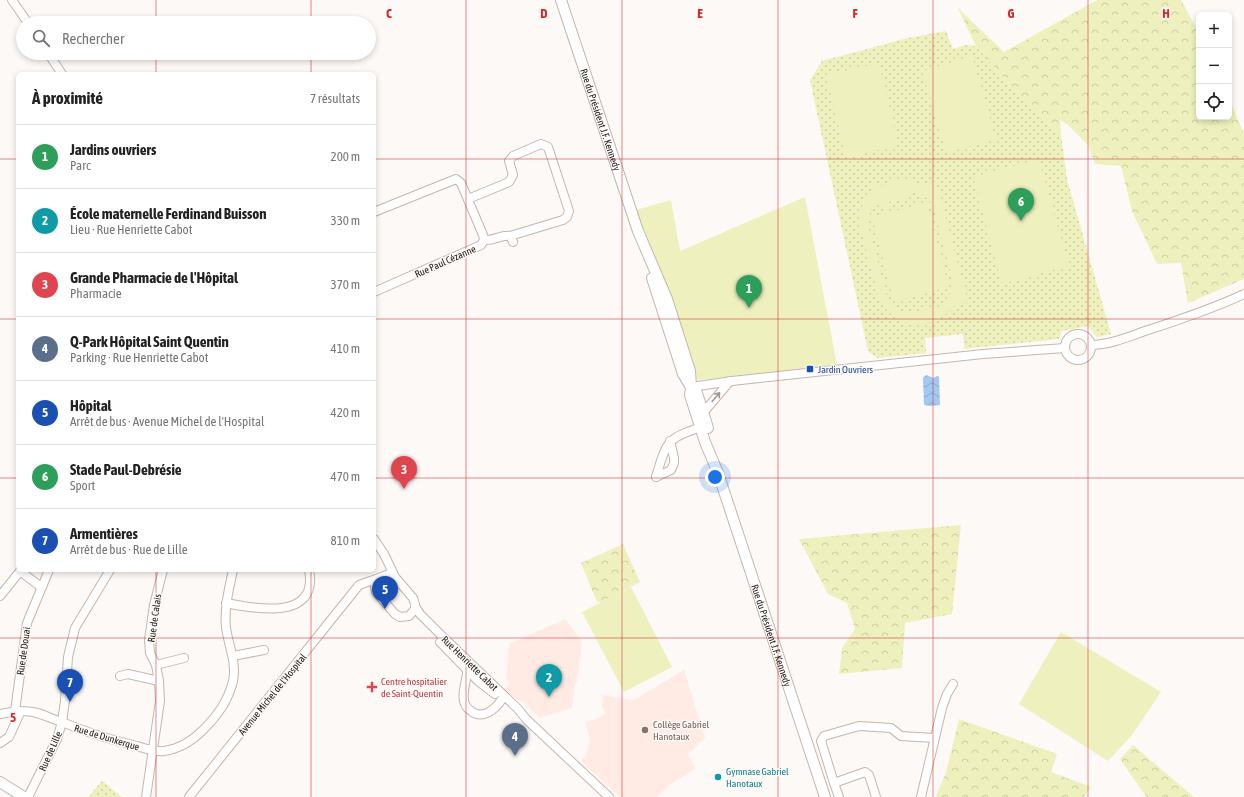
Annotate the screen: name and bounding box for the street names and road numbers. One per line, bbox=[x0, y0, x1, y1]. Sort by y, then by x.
street label: Rue du Président J.F. Kennedy bbox=[578, 67, 623, 172]
street label: Rue Paul Cézanne bbox=[413, 243, 478, 280]
street label: Rue du Président J.F. Kennedy bbox=[749, 583, 793, 688]
street label: Rue de Calais bbox=[146, 593, 163, 643]
street label: Rue de Douai bbox=[15, 626, 32, 676]
street label: Rue Henriette Cabot bbox=[439, 634, 500, 693]
street label: Avenue Michel de l'Hospital bbox=[236, 651, 309, 737]
street label: Rue de Dunkerque bbox=[73, 722, 141, 753]
street label: Rue de Lille bbox=[37, 729, 64, 773]

